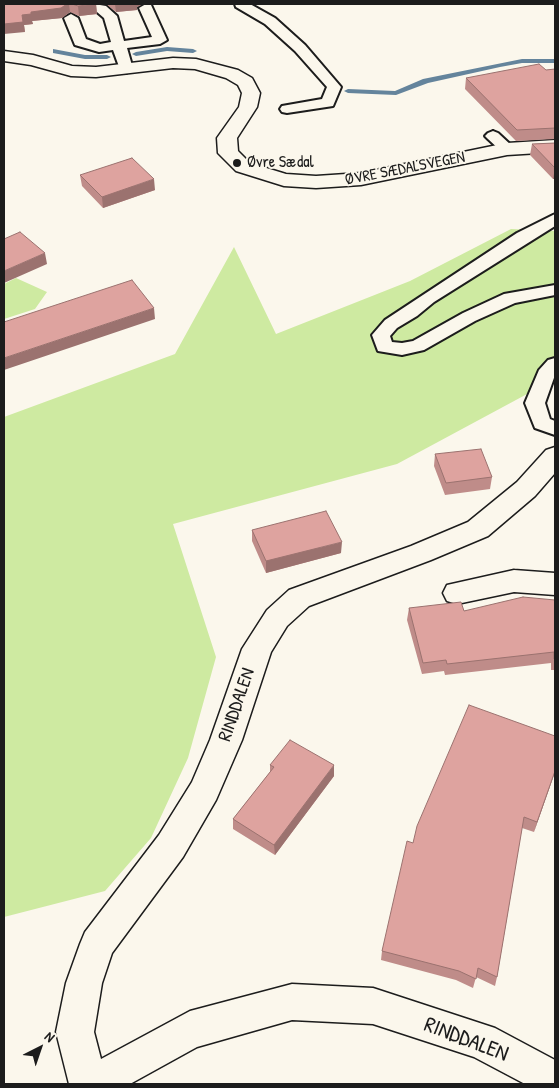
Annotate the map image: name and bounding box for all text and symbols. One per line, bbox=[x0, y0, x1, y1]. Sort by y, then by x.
street label: ØVRE SÆDALSVEGEN bbox=[343, 148, 467, 190]
place label: Øvre Sædal bbox=[247, 153, 314, 173]
marker: Øvre Sædal bbox=[231, 157, 243, 169]
street label: RINDDALEN bbox=[214, 665, 260, 745]
street label: RINDDALEN bbox=[420, 1012, 512, 1068]
north arrow bbox=[15, 1023, 65, 1073]
text: N bbox=[41, 1027, 59, 1046]

